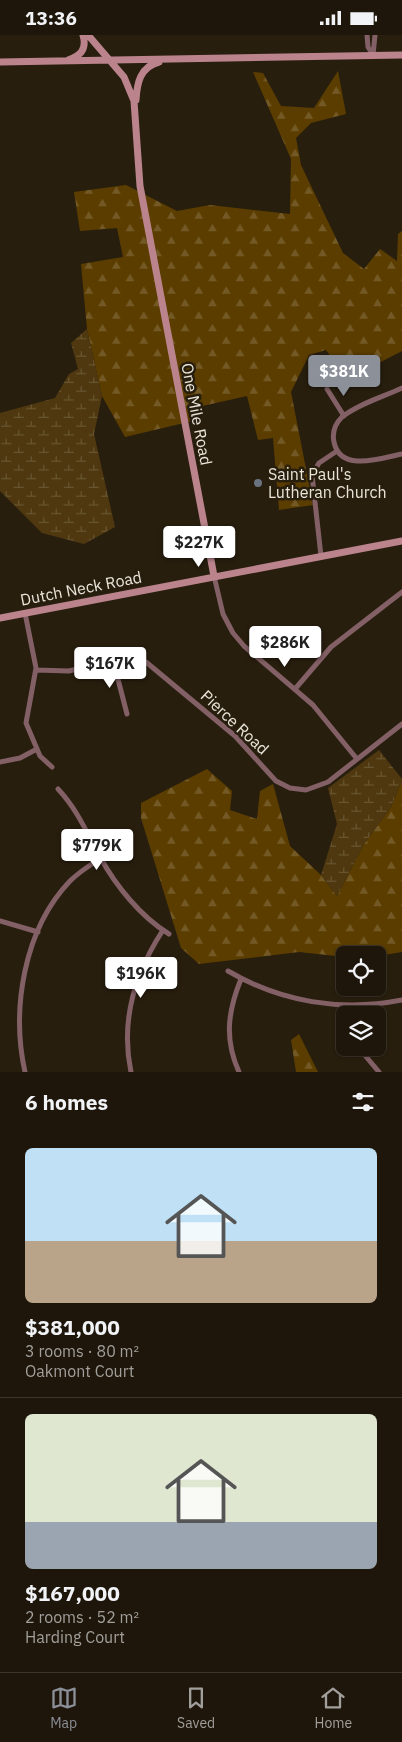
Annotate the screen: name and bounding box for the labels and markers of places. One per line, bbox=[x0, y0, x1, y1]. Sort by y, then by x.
pin: $381K bbox=[309, 355, 379, 397]
place label: Saint Paul's Lutheran Church bbox=[268, 464, 387, 502]
marker: Saint Paul's Lutheran Church bbox=[252, 477, 264, 489]
pin: $227K bbox=[164, 525, 234, 568]
pin: $286K bbox=[250, 625, 320, 668]
pin: $167K bbox=[75, 647, 145, 689]
pin: $779K bbox=[62, 829, 132, 871]
pin: $196K bbox=[106, 957, 176, 999]

